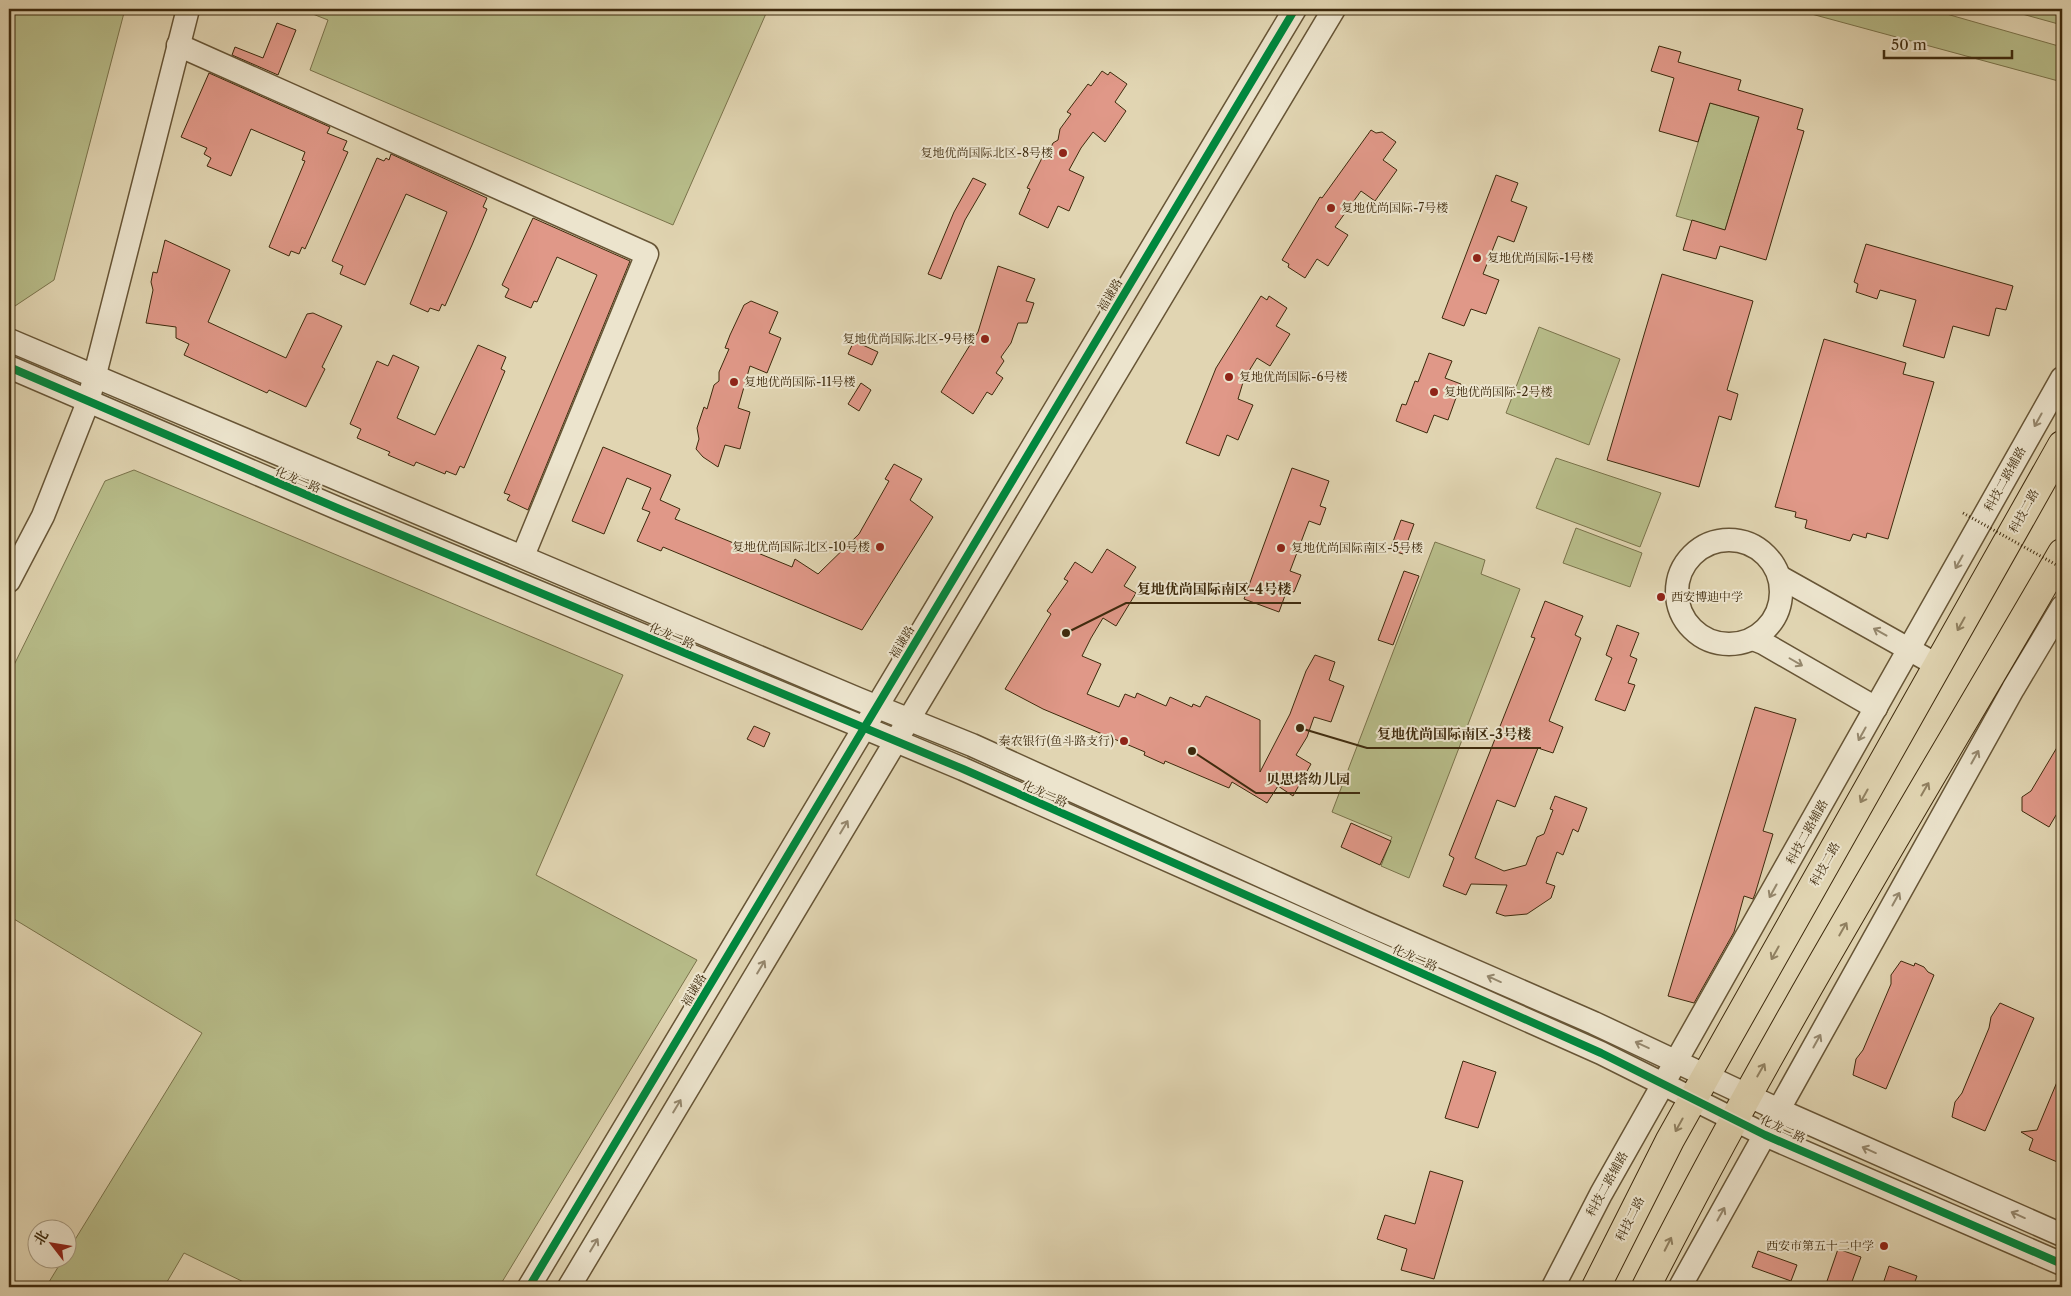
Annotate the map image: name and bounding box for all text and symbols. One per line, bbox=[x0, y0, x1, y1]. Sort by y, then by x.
scale bar bbox=[1884, 28, 2011, 60]
text: 50 m bbox=[1891, 35, 1927, 54]
place label: 复地优尚国际北区-8号楼 bbox=[920, 145, 1053, 160]
marker: 复地优尚国际北区-8号楼 bbox=[1057, 147, 1069, 159]
place label: 复地优尚国际-7号楼 bbox=[1341, 200, 1448, 215]
marker: 复地优尚国际-7号楼 bbox=[1325, 202, 1337, 214]
place label: 复地优尚国际-1号楼 bbox=[1487, 250, 1593, 265]
marker: 复地优尚国际-1号楼 bbox=[1471, 252, 1483, 264]
street label: 福谦路 bbox=[1094, 275, 1125, 314]
place label: 复地优尚国际北区-9号楼 bbox=[842, 331, 975, 346]
marker: 复地优尚国际北区-9号楼 bbox=[979, 333, 991, 345]
place label: 复地优尚国际-6号楼 bbox=[1239, 369, 1348, 384]
marker: 复地优尚国际-6号楼 bbox=[1223, 371, 1235, 383]
place label: 复地优尚国际-11号楼 bbox=[744, 374, 855, 389]
marker: 复地优尚国际-11号楼 bbox=[728, 376, 740, 388]
place label: 复地优尚国际-2号楼 bbox=[1444, 384, 1552, 399]
marker: 复地优尚国际-2号楼 bbox=[1428, 386, 1440, 398]
one-way arrow bbox=[2033, 413, 2043, 427]
street label: 科技二路辅路 bbox=[1981, 444, 2029, 514]
street label: 化龙二路 bbox=[273, 463, 323, 496]
street label: 科技二路 bbox=[2006, 487, 2042, 535]
place label: 复地优尚国际北区-10号楼 bbox=[732, 539, 870, 554]
place label: 复地优尚国际南区-5号楼 bbox=[1291, 540, 1423, 555]
marker: 复地优尚国际北区-10号楼 bbox=[874, 541, 886, 553]
marker: 复地优尚国际南区-5号楼 bbox=[1275, 542, 1287, 554]
one-way arrow bbox=[1953, 554, 1963, 568]
callout: 复地优尚国际南区-4号楼 bbox=[1126, 574, 1301, 603]
text: 复地优尚国际南区-4号楼 bbox=[1137, 580, 1291, 598]
place label: 西安博迪中学 bbox=[1671, 589, 1743, 604]
marker: 西安博迪中学 bbox=[1655, 591, 1667, 603]
one-way arrow bbox=[1955, 616, 1965, 631]
street label: 化龙二路 bbox=[647, 619, 697, 652]
street label: 福谦路 bbox=[886, 622, 917, 661]
one-way arrow bbox=[1873, 626, 1888, 636]
one-way arrow bbox=[1788, 657, 1803, 667]
callout: 复地优尚国际南区-3号楼 bbox=[1367, 719, 1541, 748]
text: 复地优尚国际南区-3号楼 bbox=[1377, 725, 1531, 743]
one-way arrow bbox=[1856, 726, 1866, 741]
place label: 秦农银行(鱼斗路支行) bbox=[999, 733, 1114, 748]
marker: 秦农银行(鱼斗路支行) bbox=[1118, 735, 1130, 747]
one-way arrow bbox=[1970, 750, 1980, 765]
callout: 贝思塔幼儿园 bbox=[1256, 764, 1360, 793]
text: 贝思塔幼儿园 bbox=[1266, 770, 1350, 788]
street label: 化龙二路 bbox=[1020, 777, 1070, 810]
one-way arrow bbox=[1920, 781, 1930, 796]
one-way arrow bbox=[1858, 788, 1868, 803]
street label: 科技二路辅路 bbox=[1783, 797, 1831, 867]
one-way arrow bbox=[840, 821, 850, 835]
street label: 科技二路 bbox=[1807, 840, 1843, 888]
one-way arrow bbox=[1768, 883, 1778, 897]
one-way arrow bbox=[1891, 892, 1901, 907]
one-way arrow bbox=[1839, 922, 1848, 937]
street label: 化龙二路 bbox=[1390, 941, 1440, 974]
one-way arrow bbox=[1770, 945, 1780, 960]
one-way arrow bbox=[756, 960, 766, 974]
street label: 福谦路 bbox=[678, 970, 709, 1009]
one-way arrow bbox=[1487, 974, 1502, 984]
one-way arrow bbox=[1812, 1034, 1822, 1049]
one-way arrow bbox=[1635, 1040, 1650, 1049]
one-way arrow bbox=[1757, 1063, 1767, 1077]
one-way arrow bbox=[673, 1099, 683, 1113]
street label: 化龙二路 bbox=[1758, 1112, 1808, 1145]
one-way arrow bbox=[1673, 1117, 1683, 1132]
one-way arrow bbox=[1862, 1144, 1877, 1154]
street label: 科技二路辅路 bbox=[1583, 1149, 1631, 1219]
street label: 科技二路 bbox=[1613, 1194, 1647, 1244]
one-way arrow bbox=[1717, 1207, 1726, 1222]
one-way arrow bbox=[2011, 1210, 2026, 1220]
north arrow bbox=[28, 1218, 78, 1268]
text: 北 bbox=[30, 1227, 52, 1248]
one-way arrow bbox=[1664, 1237, 1673, 1252]
place label: 西安市第五十二中学 bbox=[1766, 1238, 1874, 1253]
one-way arrow bbox=[589, 1239, 599, 1253]
marker: 西安市第五十二中学 bbox=[1878, 1240, 1890, 1252]

